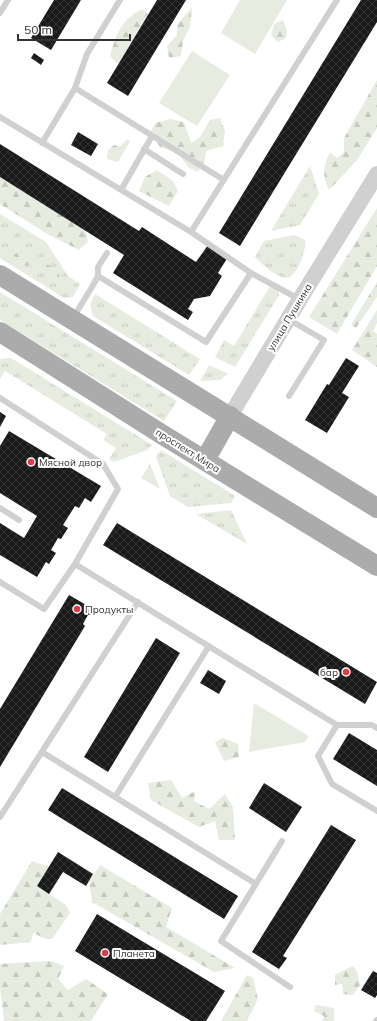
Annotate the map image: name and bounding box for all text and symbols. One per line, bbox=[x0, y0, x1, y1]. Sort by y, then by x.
scale bar bbox=[18, 16, 130, 42]
text: 50 m bbox=[24, 22, 52, 37]
street label: улица Пушкина bbox=[264, 281, 315, 353]
street label: проспект Мира bbox=[153, 425, 222, 475]
place label: Мясной двор bbox=[39, 456, 102, 469]
marker: Мясной двор bbox=[26, 457, 36, 467]
place label: Продукты bbox=[85, 603, 133, 616]
marker: Продукты bbox=[72, 604, 82, 614]
place label: бар bbox=[320, 666, 338, 679]
marker: бар bbox=[341, 667, 351, 677]
place label: Планета bbox=[113, 947, 155, 960]
marker: Планета bbox=[100, 948, 110, 958]

